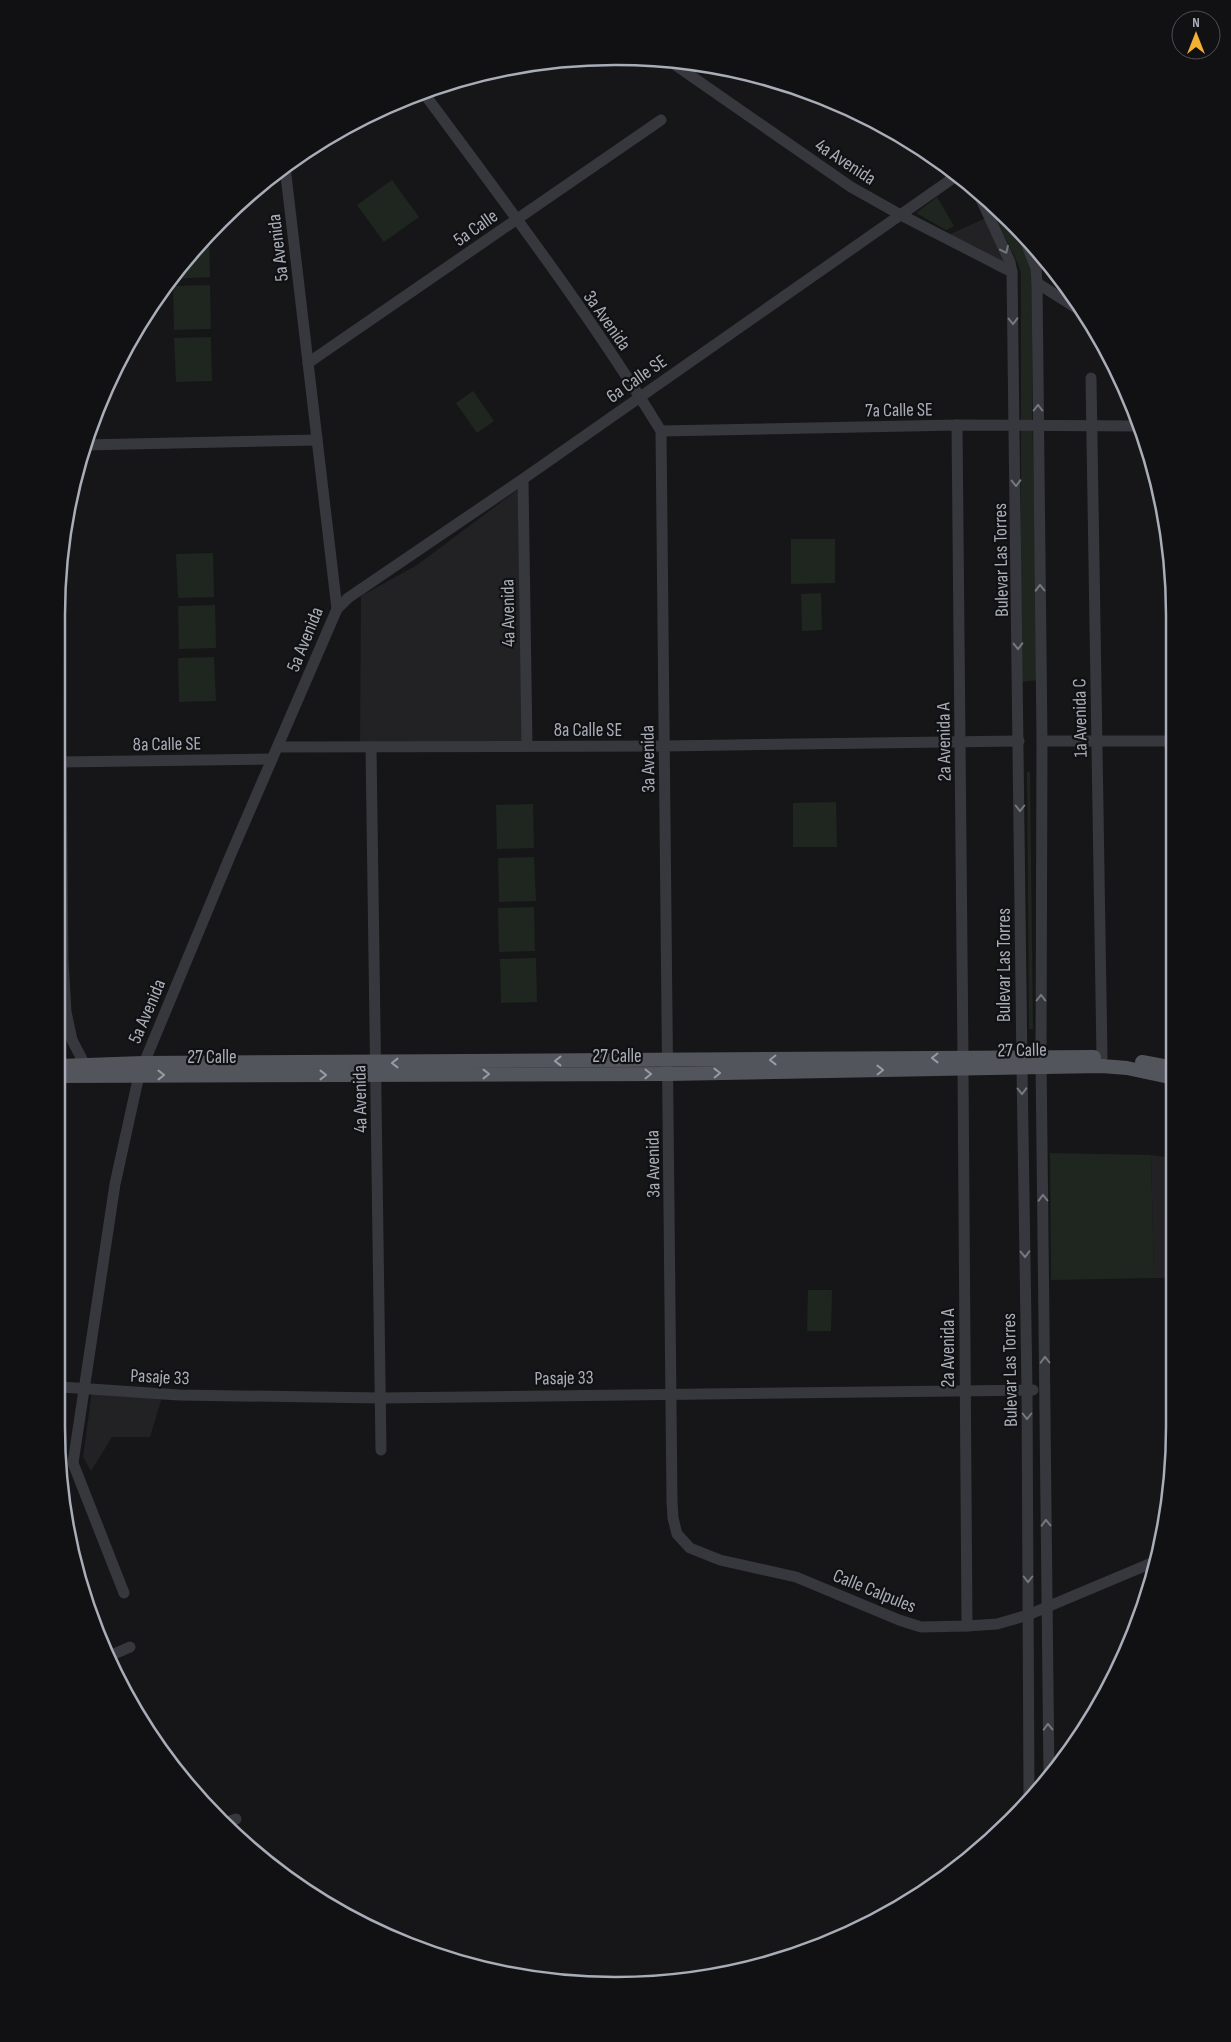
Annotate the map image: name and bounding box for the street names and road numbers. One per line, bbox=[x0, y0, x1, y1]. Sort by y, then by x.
street label: 4a Avenida bbox=[810, 134, 880, 190]
street label: 5a Calle bbox=[449, 205, 502, 252]
street label: 5a Avenida bbox=[263, 213, 294, 283]
street label: 3a Avenida bbox=[578, 286, 636, 355]
street label: 6a Calle SE bbox=[602, 350, 672, 408]
street label: 7a Calle SE bbox=[865, 398, 933, 423]
street label: Bulevar Las Torres bbox=[989, 503, 1014, 617]
street label: 4a Avenida bbox=[496, 579, 521, 647]
street label: 5a Avenida bbox=[282, 604, 329, 675]
street label: 1a Avenida C bbox=[1068, 678, 1093, 758]
street label: 2a Avenida A bbox=[932, 701, 957, 782]
street label: 8a Calle SE bbox=[554, 719, 622, 742]
street label: 3a Avenida bbox=[636, 725, 661, 793]
street label: 8a Calle SE bbox=[133, 732, 202, 757]
street label: Bulevar Las Torres bbox=[993, 908, 1016, 1022]
street label: 5a Avenida bbox=[124, 976, 171, 1047]
street label: 27 Calle bbox=[997, 1039, 1047, 1062]
street label: 27 Calle bbox=[592, 1045, 642, 1068]
street label: 27 Calle bbox=[187, 1046, 237, 1069]
street label: 4a Avenida bbox=[348, 1065, 373, 1133]
street label: 3a Avenida bbox=[641, 1130, 666, 1198]
street label: 2a Avenida A bbox=[937, 1308, 960, 1387]
street label: Bulevar Las Torres bbox=[998, 1313, 1023, 1427]
street label: Pasaje 33 bbox=[130, 1364, 190, 1391]
street label: Pasaje 33 bbox=[534, 1366, 594, 1391]
street label: Calle Calpules bbox=[830, 1564, 919, 1619]

